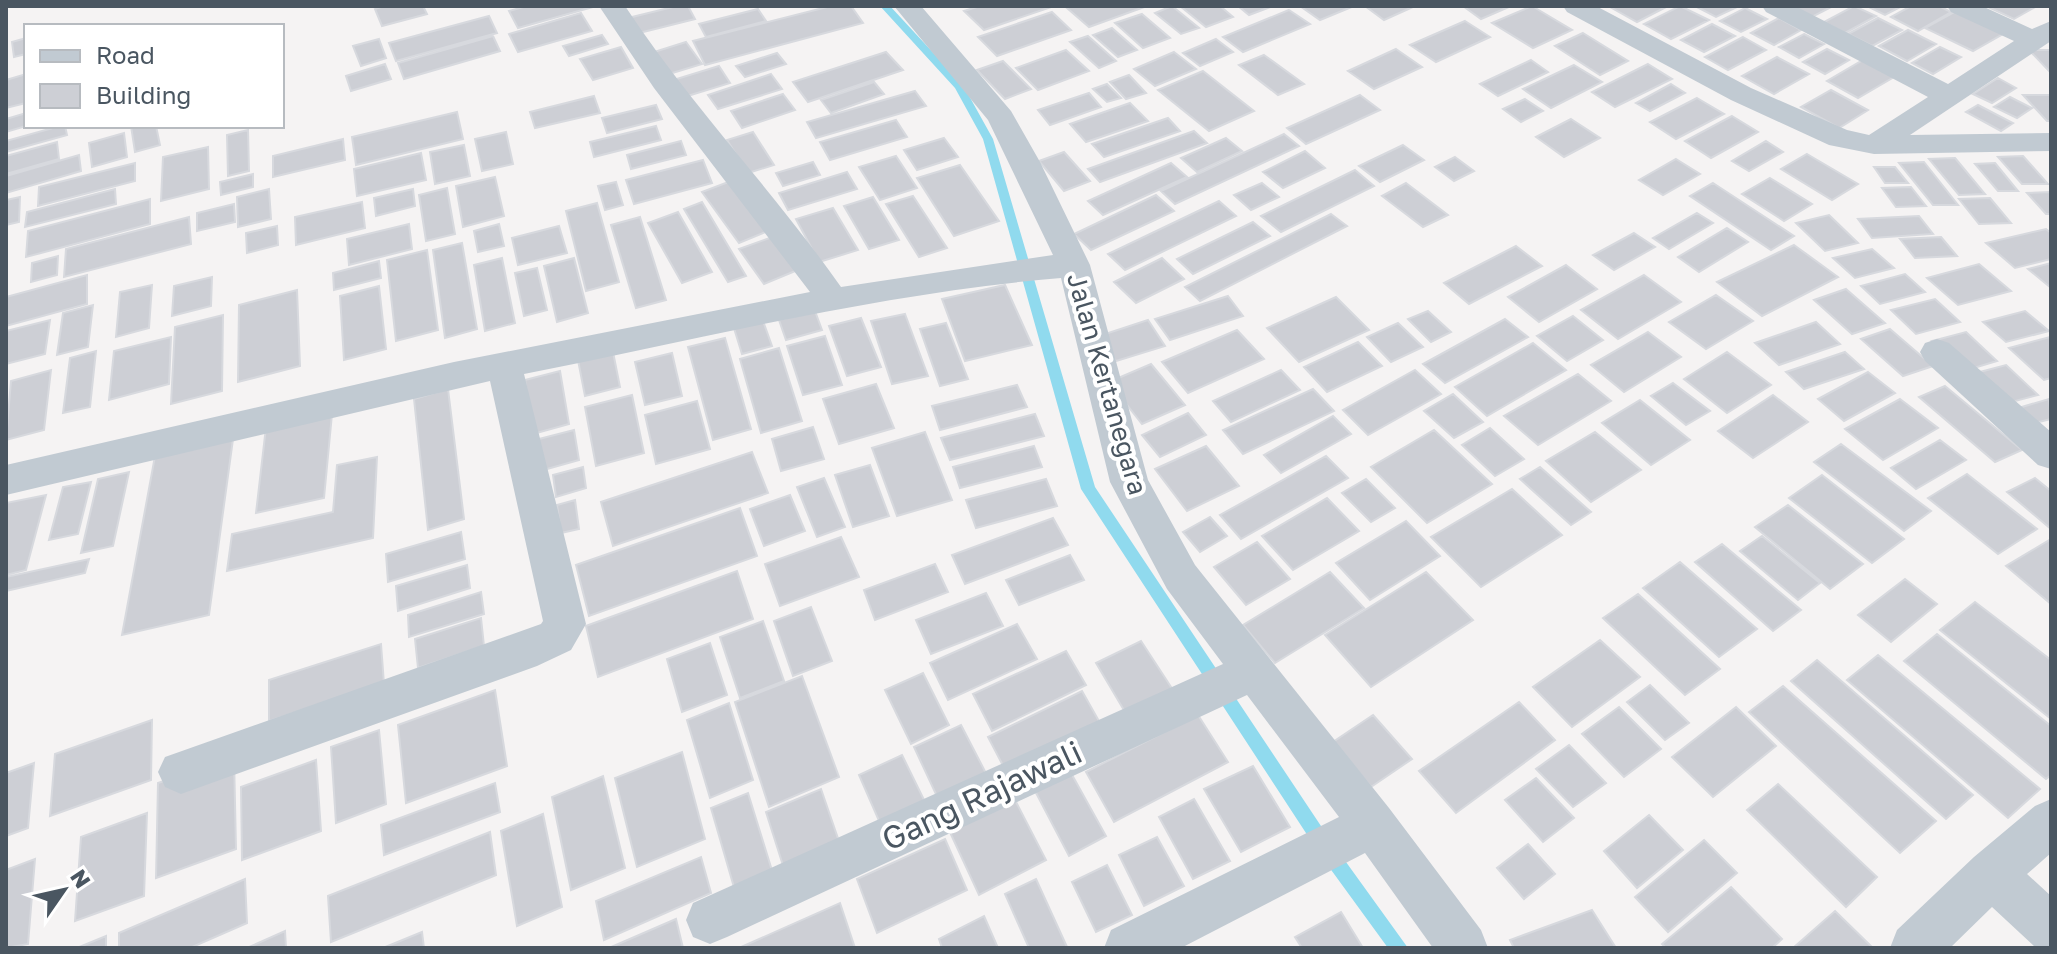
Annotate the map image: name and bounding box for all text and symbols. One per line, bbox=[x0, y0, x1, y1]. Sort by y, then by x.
legend bbox=[24, 24, 284, 128]
text: Road bbox=[96, 40, 155, 69]
text: Building bbox=[96, 80, 191, 109]
street label: Jalan Kertanegara bbox=[1061, 269, 1154, 498]
street label: Gang Rajawali bbox=[876, 732, 1088, 858]
north arrow bbox=[24, 850, 104, 930]
text: N bbox=[65, 864, 97, 893]

